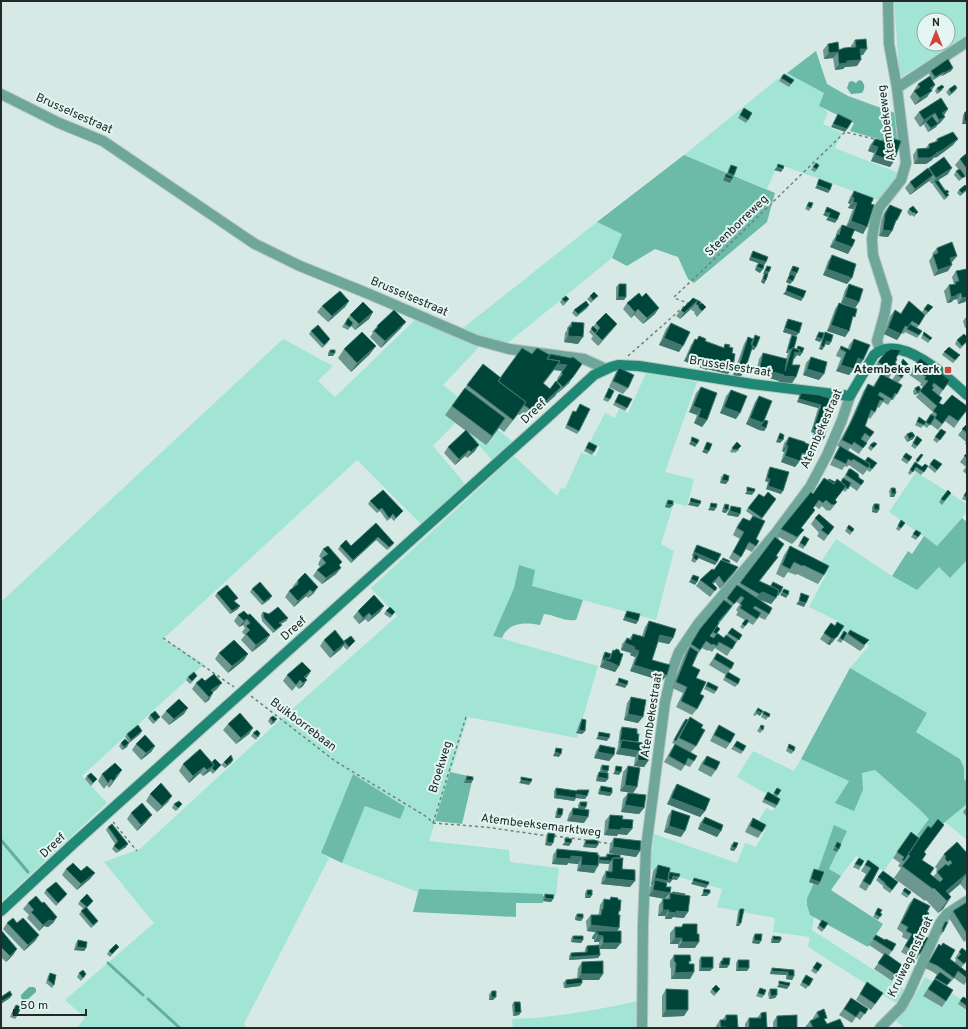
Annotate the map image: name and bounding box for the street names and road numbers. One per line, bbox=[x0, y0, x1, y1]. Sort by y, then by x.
street label: Atembekeweg bbox=[874, 84, 900, 162]
street label: Brusselsestraat bbox=[33, 90, 115, 138]
street label: Steenborreweg bbox=[702, 192, 772, 260]
street label: Brusselsestraat bbox=[368, 273, 450, 321]
street label: Brusselsestraat bbox=[688, 353, 772, 381]
street label: Atembekestraat bbox=[797, 386, 847, 472]
street label: Dreef bbox=[518, 396, 550, 428]
street label: Dreef bbox=[278, 613, 310, 645]
street label: Atembekestraat bbox=[637, 671, 667, 759]
street label: Buikborrebaan bbox=[266, 695, 340, 755]
street label: Broekweg bbox=[426, 739, 456, 795]
street label: Atembeeksemarktweg bbox=[480, 811, 602, 841]
street label: Dreef bbox=[37, 830, 69, 862]
street label: Kruiwagenstraat bbox=[884, 914, 938, 1000]

